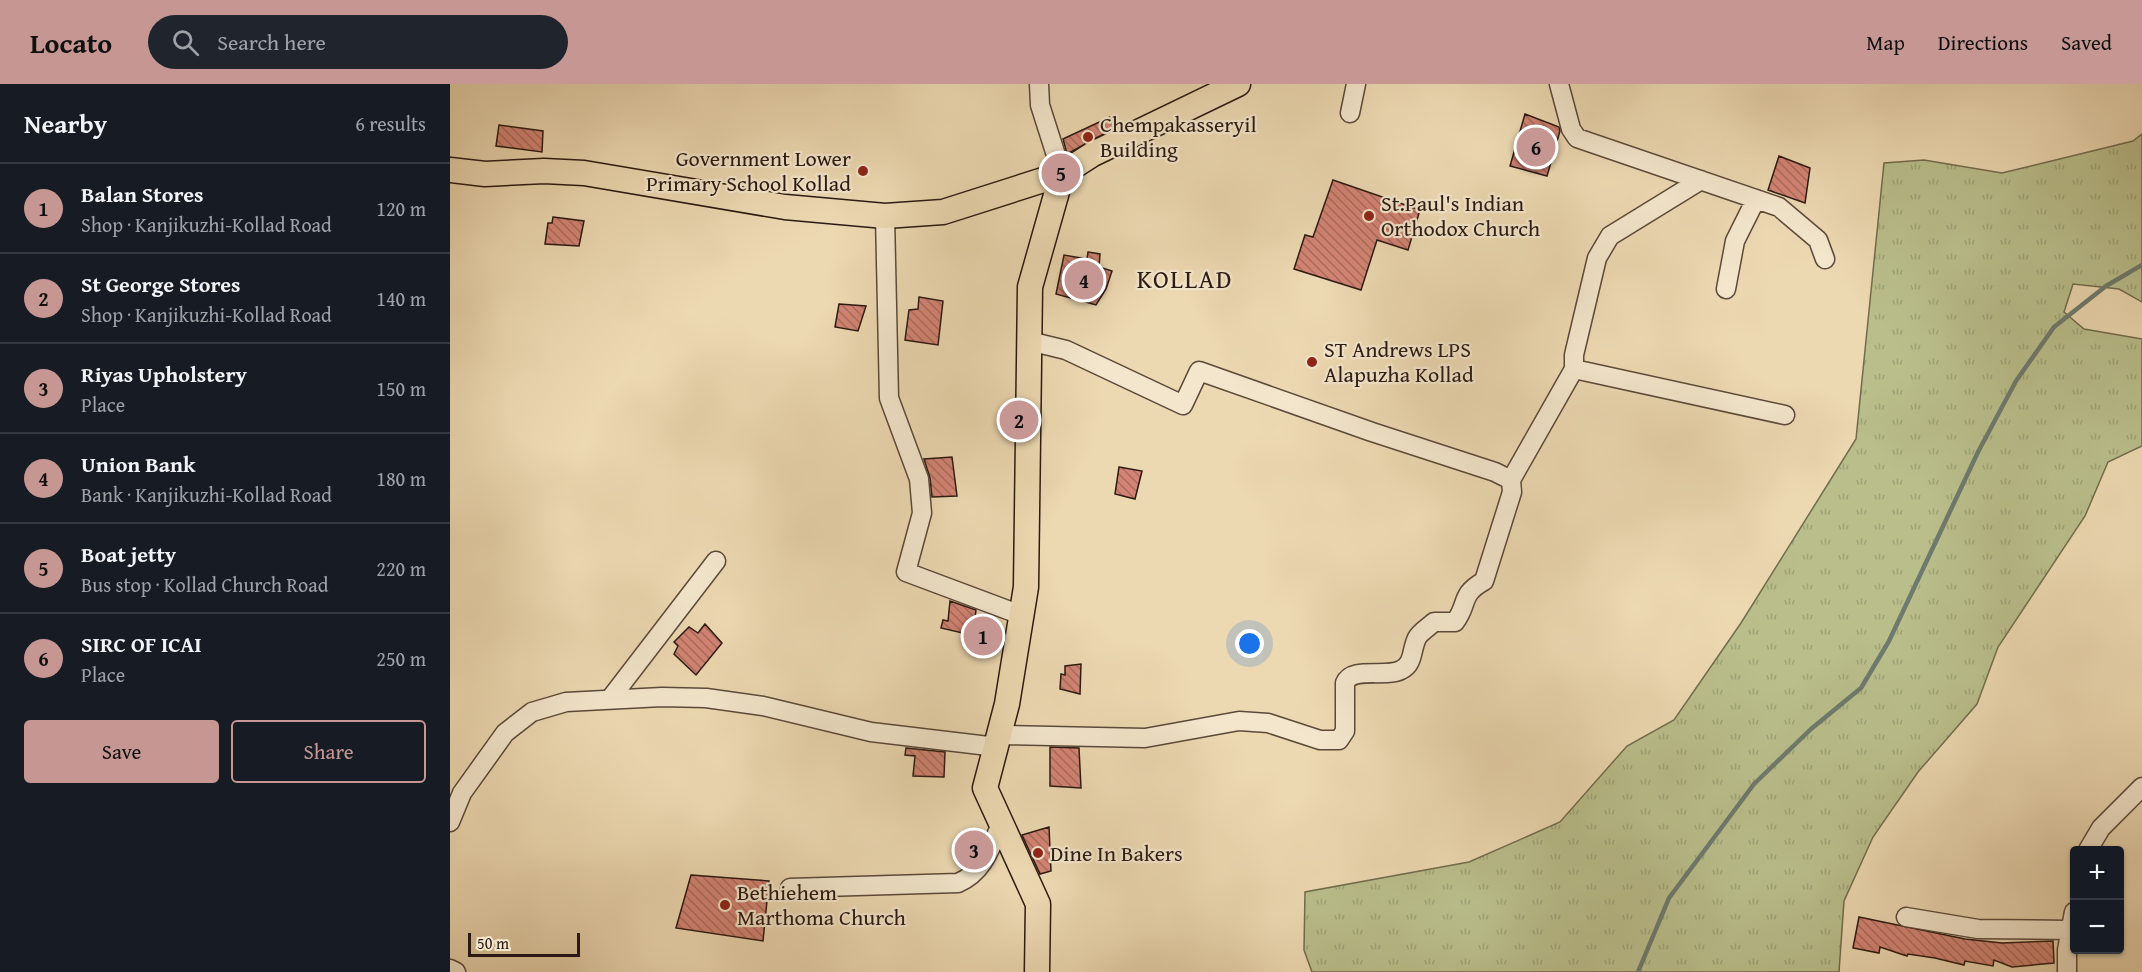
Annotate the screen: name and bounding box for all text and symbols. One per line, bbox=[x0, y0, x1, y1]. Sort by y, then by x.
search box bbox=[148, 15, 568, 69]
text: Locato bbox=[30, 22, 112, 63]
icon: search bbox=[169, 26, 202, 59]
text: Search here bbox=[217, 26, 326, 58]
text: Map bbox=[1866, 27, 1905, 58]
text: Directions bbox=[1938, 27, 2028, 58]
text: Saved bbox=[2061, 27, 2112, 58]
text: Nearby bbox=[24, 104, 107, 143]
place label: Chempakasseryil Building bbox=[1100, 108, 1257, 165]
text: 6 results bbox=[355, 109, 426, 138]
pin: 6 bbox=[1516, 124, 1556, 170]
marker: Chempakasseryil Building bbox=[1081, 130, 1095, 144]
place label: Government Lower Primary School Kollad bbox=[646, 142, 851, 199]
pin: 5 bbox=[1042, 150, 1080, 196]
marker: Government Lower Primary School Kollad bbox=[856, 164, 870, 178]
text: Balan Stores bbox=[81, 178, 203, 210]
place label: St.Paul's Indian Orthodox Church bbox=[1381, 187, 1541, 244]
text: 1 bbox=[38, 194, 49, 223]
text: 120 m bbox=[376, 194, 426, 223]
marker: St.Paul's Indian Orthodox Church bbox=[1362, 209, 1376, 223]
text: Shop · Kanjikuzhi-Kollad Road bbox=[81, 210, 332, 239]
pin: 4 bbox=[1064, 258, 1104, 302]
district label: KOLLAD bbox=[1137, 259, 1233, 298]
text: St George Stores bbox=[81, 268, 241, 300]
text: 2 bbox=[38, 284, 49, 313]
text: 140 m bbox=[376, 284, 426, 313]
text: Shop · Kanjikuzhi-Kollad Road bbox=[81, 300, 332, 329]
place label: ST Andrews LPS Alapuzha Kollad bbox=[1324, 333, 1474, 390]
marker: ST Andrews LPS Alapuzha Kollad bbox=[1305, 355, 1319, 369]
text: Riyas Upholstery bbox=[81, 358, 247, 390]
text: 3 bbox=[38, 374, 49, 403]
text: 150 m bbox=[376, 374, 426, 403]
text: Place bbox=[81, 390, 125, 419]
pin: 2 bbox=[1000, 398, 1038, 442]
text: Union Bank bbox=[81, 448, 196, 480]
text: 4 bbox=[38, 464, 49, 493]
text: 180 m bbox=[376, 464, 426, 493]
text: Bank · Kanjikuzhi-Kollad Road bbox=[81, 480, 332, 509]
text: Boat jetty bbox=[81, 538, 176, 570]
text: 5 bbox=[38, 554, 49, 583]
text: 220 m bbox=[376, 554, 426, 583]
text: Bus stop · Kollad Church Road bbox=[81, 570, 328, 599]
pin: 1 bbox=[964, 614, 1002, 658]
text: SIRC OF ICAI bbox=[81, 628, 202, 660]
your location bbox=[1235, 629, 1264, 658]
text: 6 bbox=[38, 644, 49, 673]
text: 250 m bbox=[376, 644, 426, 673]
text: Place bbox=[81, 660, 125, 689]
button: Save bbox=[24, 720, 219, 783]
button: Share bbox=[231, 720, 426, 783]
pin: 3 bbox=[954, 828, 994, 873]
place label: Dine In Bakers bbox=[1050, 837, 1183, 869]
marker: Dine In Bakers bbox=[1031, 846, 1045, 860]
map controls bbox=[2070, 846, 2124, 954]
button: + bbox=[2070, 846, 2124, 900]
place label: Bethiehem Marthoma Church bbox=[737, 876, 906, 933]
marker: Bethiehem Marthoma Church bbox=[718, 898, 732, 912]
button: − bbox=[2070, 900, 2124, 954]
scale bar bbox=[468, 930, 580, 958]
text: 50 m bbox=[477, 931, 509, 955]

